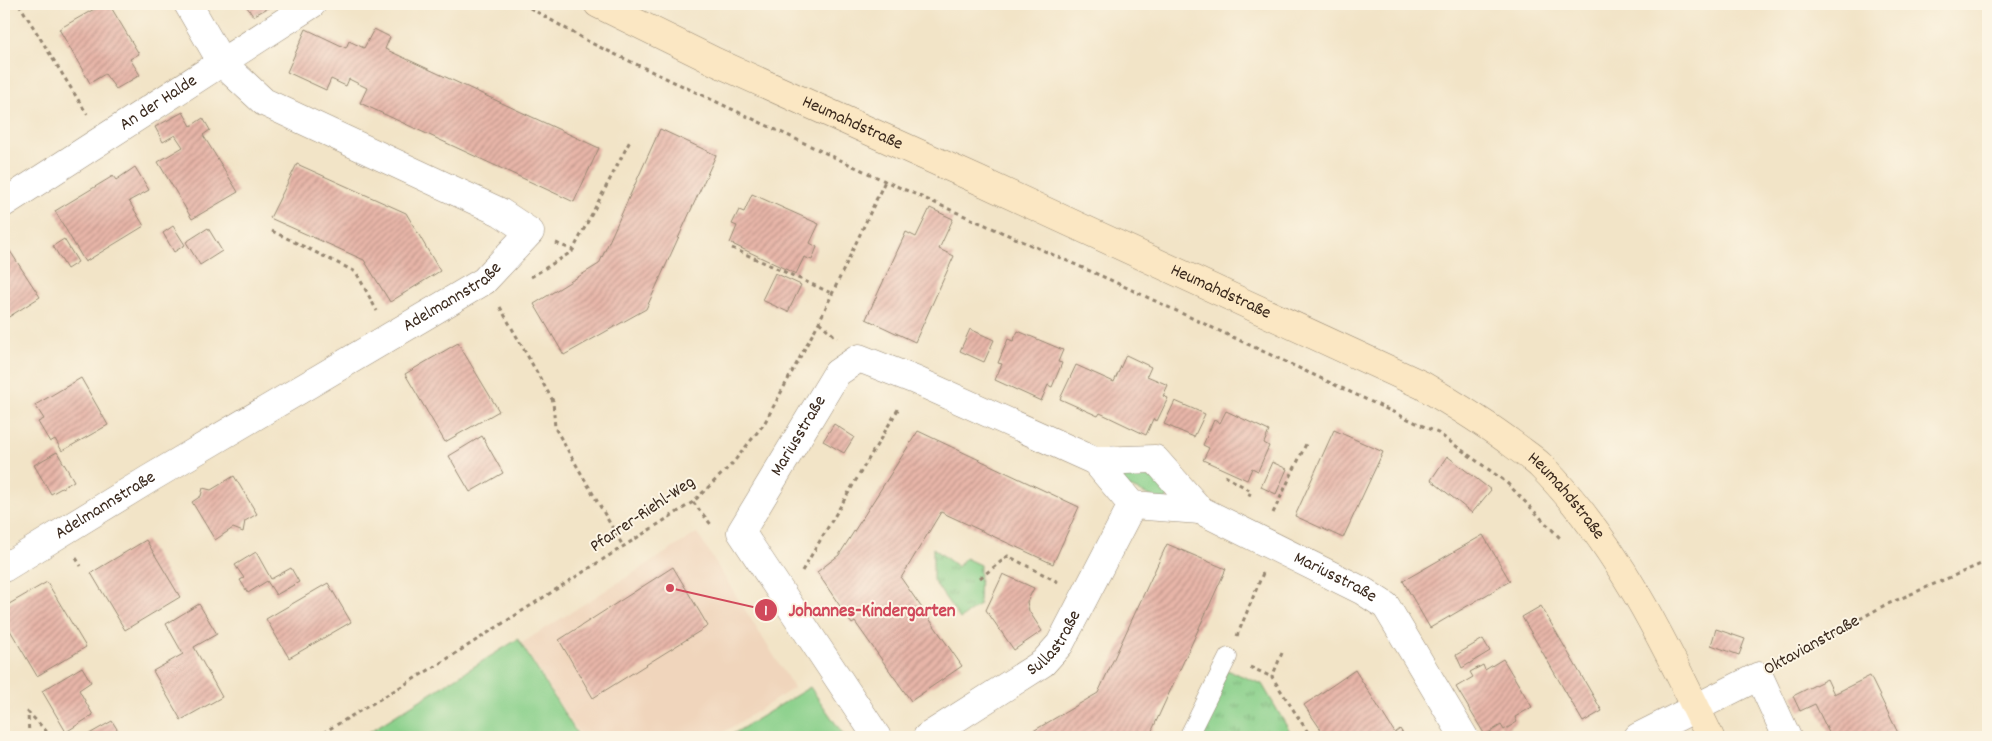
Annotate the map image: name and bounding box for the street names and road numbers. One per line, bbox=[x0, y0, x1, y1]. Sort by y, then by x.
street label: An der Halde bbox=[115, 69, 202, 137]
street label: Heumahdstraße bbox=[798, 90, 907, 157]
street label: Adelmannstraße bbox=[398, 257, 508, 339]
street label: Heumahdstraße bbox=[1166, 258, 1275, 326]
street label: Mariusstraße bbox=[765, 391, 833, 481]
street label: Heumahdstraße bbox=[1522, 446, 1611, 545]
street label: Adelmannstraße bbox=[50, 465, 160, 546]
street label: Pfarrer-Riehl-Weg bbox=[585, 471, 701, 559]
street label: Mariusstraße bbox=[1289, 546, 1382, 609]
street label: Sullastraße bbox=[1022, 606, 1088, 683]
street label: Oktavianstraße bbox=[1760, 609, 1865, 683]

